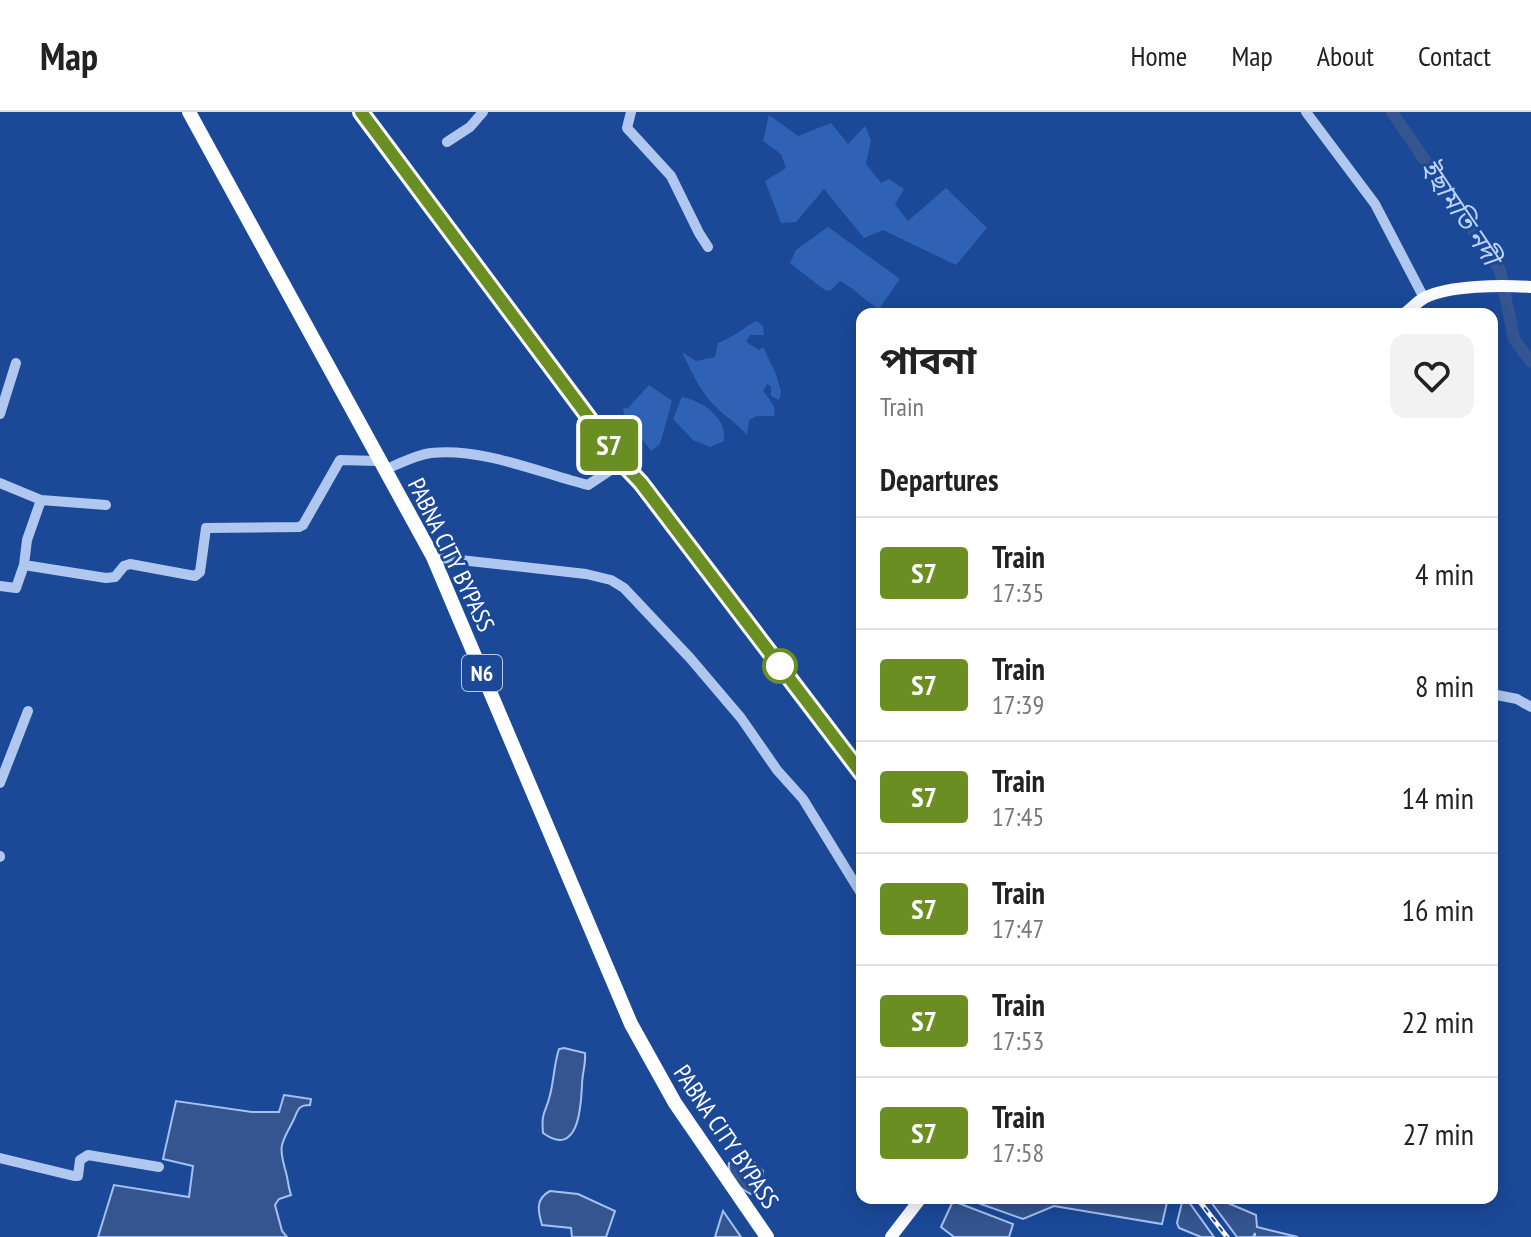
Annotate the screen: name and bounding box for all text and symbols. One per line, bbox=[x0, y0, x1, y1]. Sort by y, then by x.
text: Map bbox=[40, 31, 98, 80]
text: Home bbox=[1131, 37, 1187, 74]
text: Map bbox=[1231, 37, 1273, 74]
text: About bbox=[1317, 37, 1374, 74]
text: Contact bbox=[1418, 37, 1491, 74]
water label: ইছামতি নদী bbox=[1413, 153, 1511, 275]
button: heart bbox=[1390, 334, 1474, 418]
text: পাবনা bbox=[880, 335, 976, 384]
text: Train bbox=[880, 390, 924, 423]
line badge: S7 bbox=[573, 419, 645, 471]
text: S7 bbox=[596, 426, 622, 463]
text: Departures bbox=[880, 460, 998, 499]
street label: PABNA CITY BYPASS bbox=[401, 473, 502, 637]
text: Train bbox=[992, 537, 1045, 576]
text: S7 bbox=[911, 554, 937, 591]
text: 4 min bbox=[1415, 554, 1474, 593]
text: 17:35 bbox=[992, 576, 1044, 609]
unlabelled marker bbox=[763, 649, 797, 683]
text: Train bbox=[992, 649, 1045, 688]
road number: N6 bbox=[462, 655, 502, 691]
text: S7 bbox=[911, 666, 937, 703]
text: 8 min bbox=[1415, 666, 1474, 705]
text: 17:39 bbox=[992, 688, 1044, 721]
text: Train bbox=[992, 761, 1045, 800]
text: S7 bbox=[911, 778, 937, 815]
text: 14 min bbox=[1401, 778, 1474, 817]
text: 17:45 bbox=[992, 800, 1044, 833]
text: Train bbox=[992, 873, 1045, 912]
text: S7 bbox=[911, 890, 937, 927]
text: 16 min bbox=[1401, 890, 1474, 929]
text: 17:47 bbox=[992, 912, 1044, 945]
text: Train bbox=[992, 985, 1045, 1024]
text: S7 bbox=[911, 1002, 937, 1039]
text: 22 min bbox=[1401, 1002, 1474, 1041]
text: 17:53 bbox=[992, 1024, 1044, 1057]
street label: PABNA CITY BYPASS bbox=[667, 1059, 786, 1215]
text: Train bbox=[992, 1097, 1045, 1136]
text: S7 bbox=[911, 1114, 937, 1151]
text: 27 min bbox=[1403, 1114, 1474, 1153]
text: 17:58 bbox=[992, 1136, 1044, 1169]

